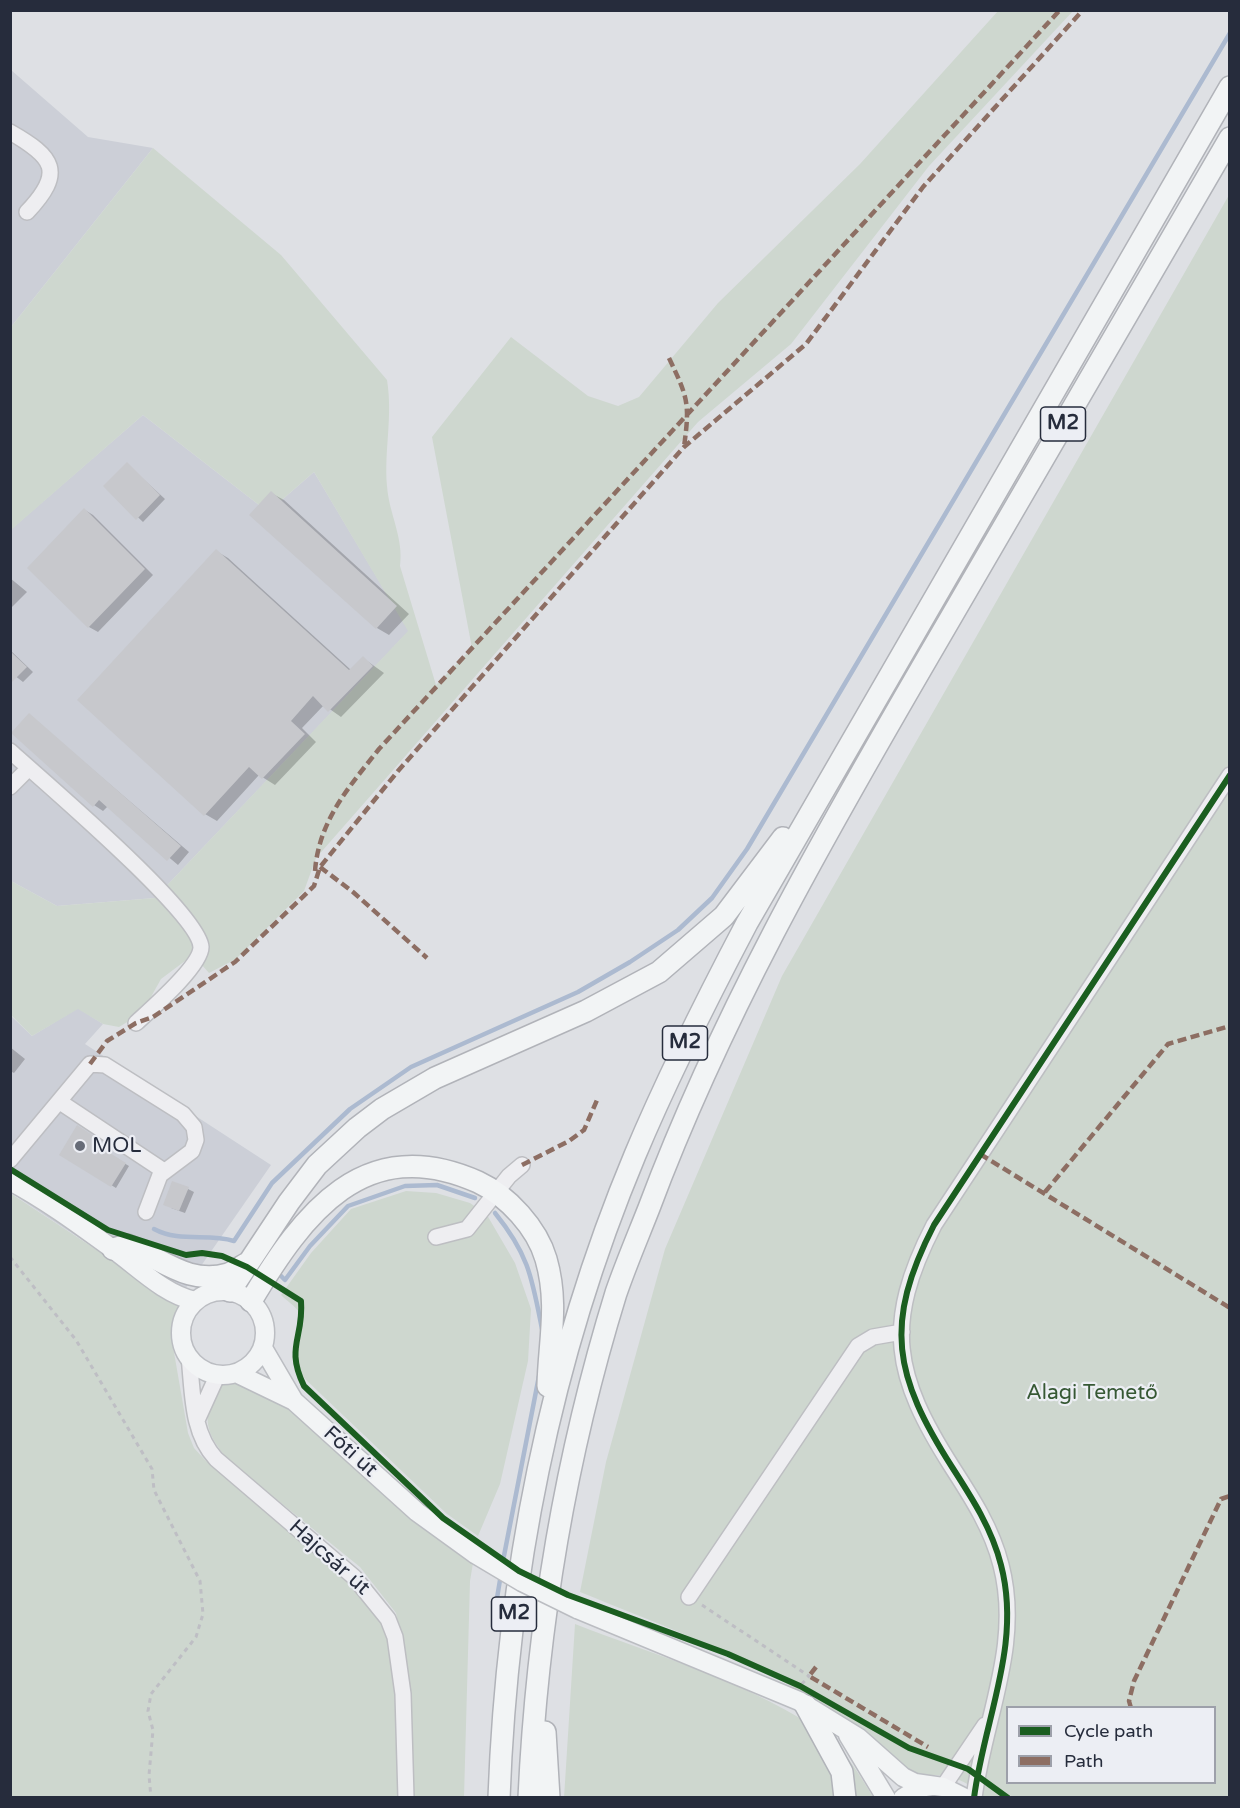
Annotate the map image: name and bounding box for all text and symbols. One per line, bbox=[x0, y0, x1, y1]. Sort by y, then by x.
road number: M2 bbox=[1040, 407, 1086, 441]
road number: M2 bbox=[662, 1026, 708, 1060]
place label: MOL bbox=[92, 1133, 141, 1159]
marker: MOL bbox=[73, 1139, 87, 1153]
park label: Alagi Temető bbox=[1026, 1380, 1158, 1406]
street label: Fóti út bbox=[318, 1421, 382, 1483]
street label: Hajcsár út bbox=[283, 1515, 375, 1601]
road number: M2 bbox=[492, 1597, 536, 1631]
legend bbox=[1006, 1706, 1216, 1784]
text: Cycle path bbox=[1064, 1720, 1153, 1742]
text: Path bbox=[1064, 1750, 1103, 1772]

